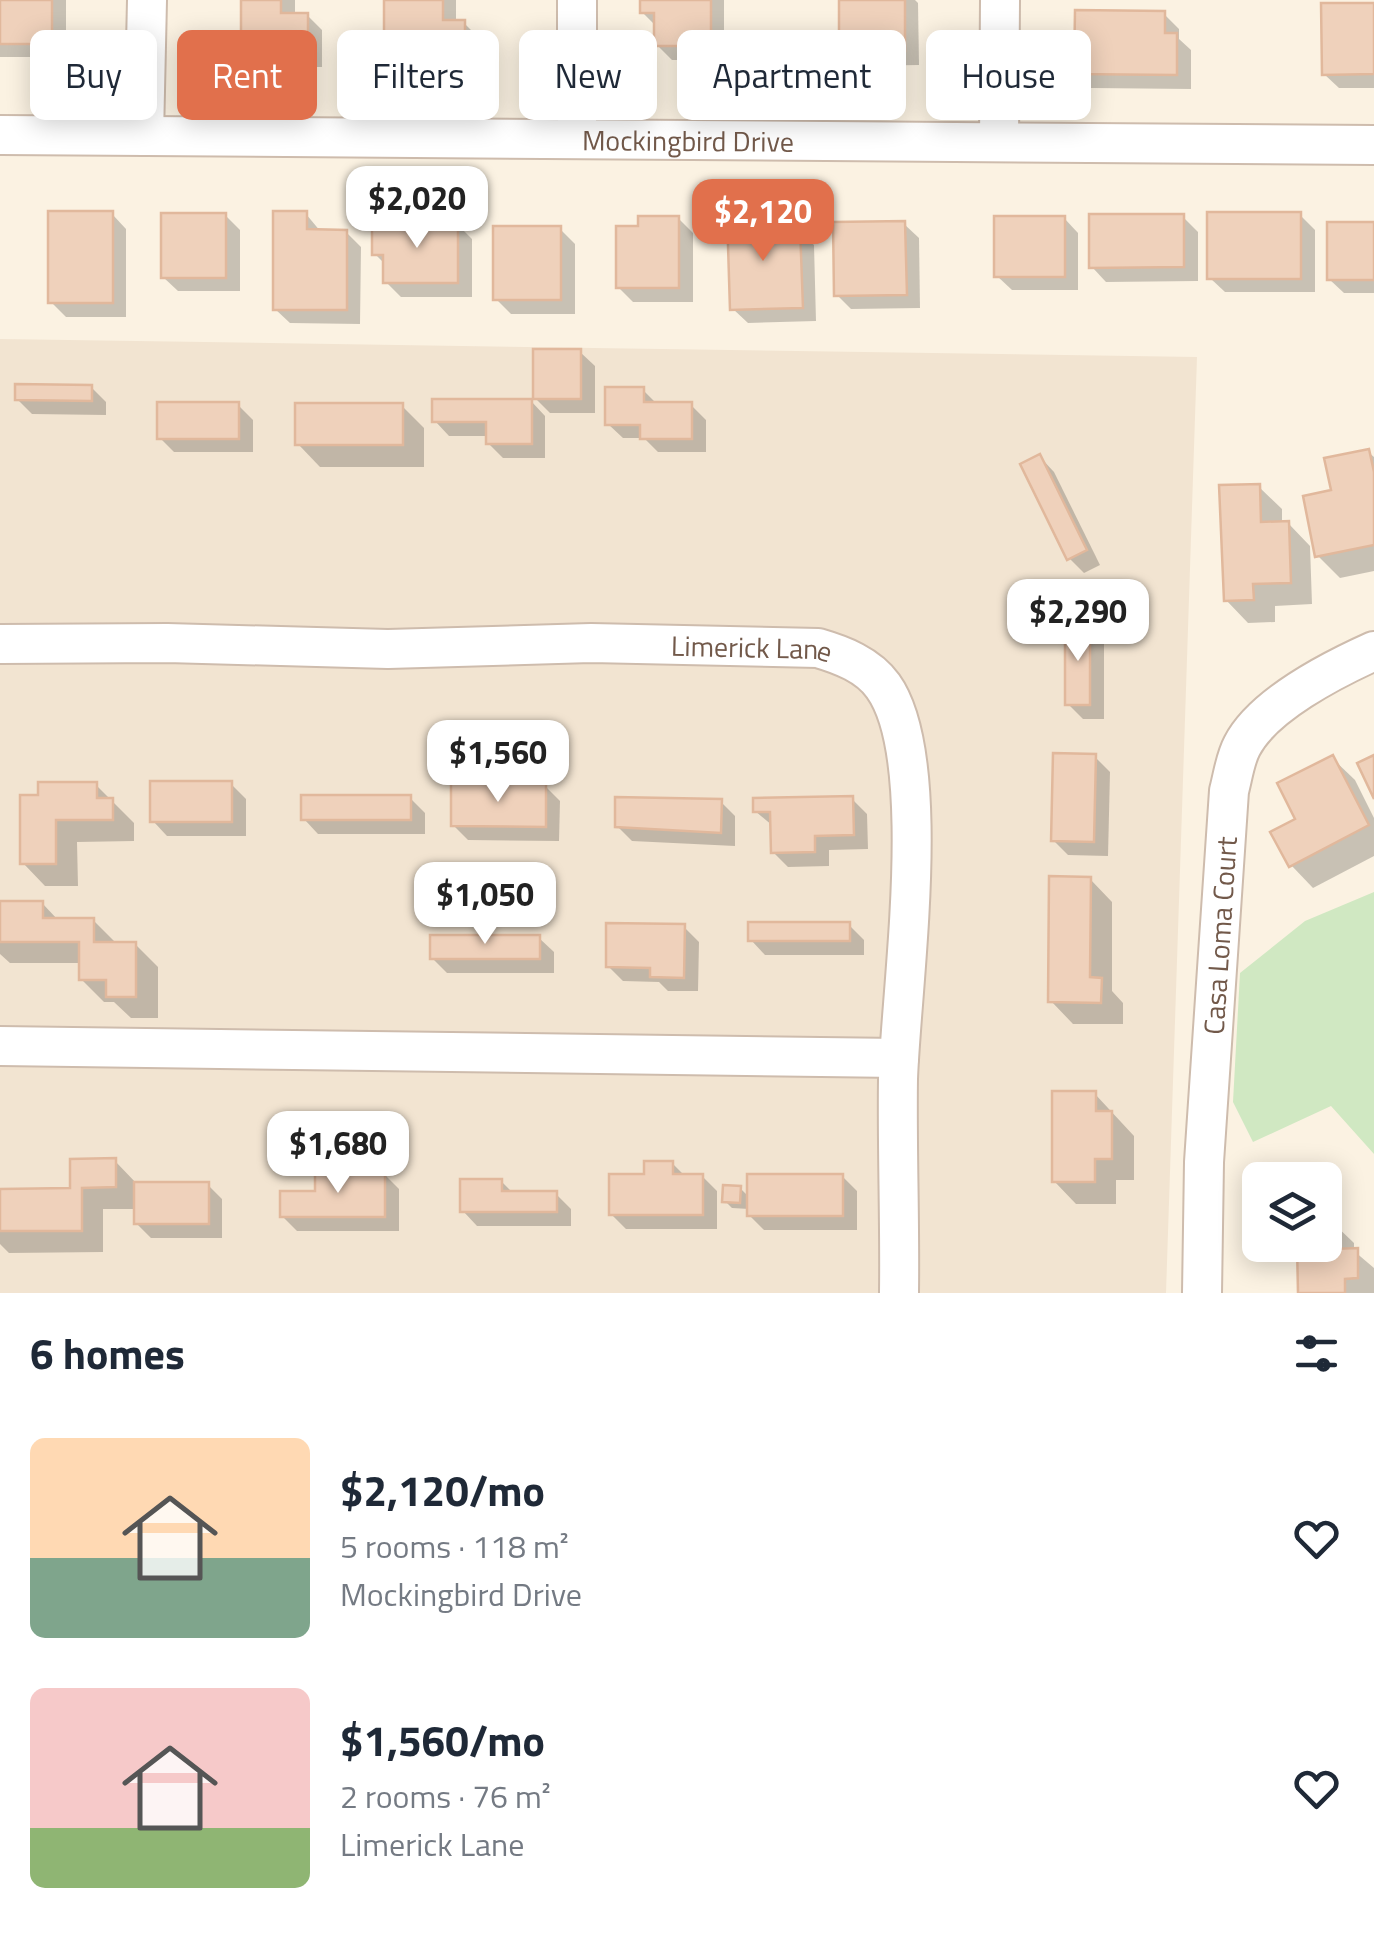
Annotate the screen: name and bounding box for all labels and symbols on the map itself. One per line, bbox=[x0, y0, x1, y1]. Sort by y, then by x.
street label: Mockingbird Drive bbox=[582, 118, 794, 162]
pin: $2,020 bbox=[336, 166, 498, 251]
pin: $2,120 bbox=[682, 179, 844, 264]
pin: $2,290 bbox=[997, 579, 1159, 664]
street label: Limerick Lane bbox=[671, 623, 838, 673]
pin: $1,560 bbox=[417, 720, 579, 805]
street label: Casa Loma Court bbox=[1191, 835, 1247, 1036]
pin: $1,050 bbox=[404, 862, 566, 947]
pin: $1,680 bbox=[257, 1111, 419, 1196]

